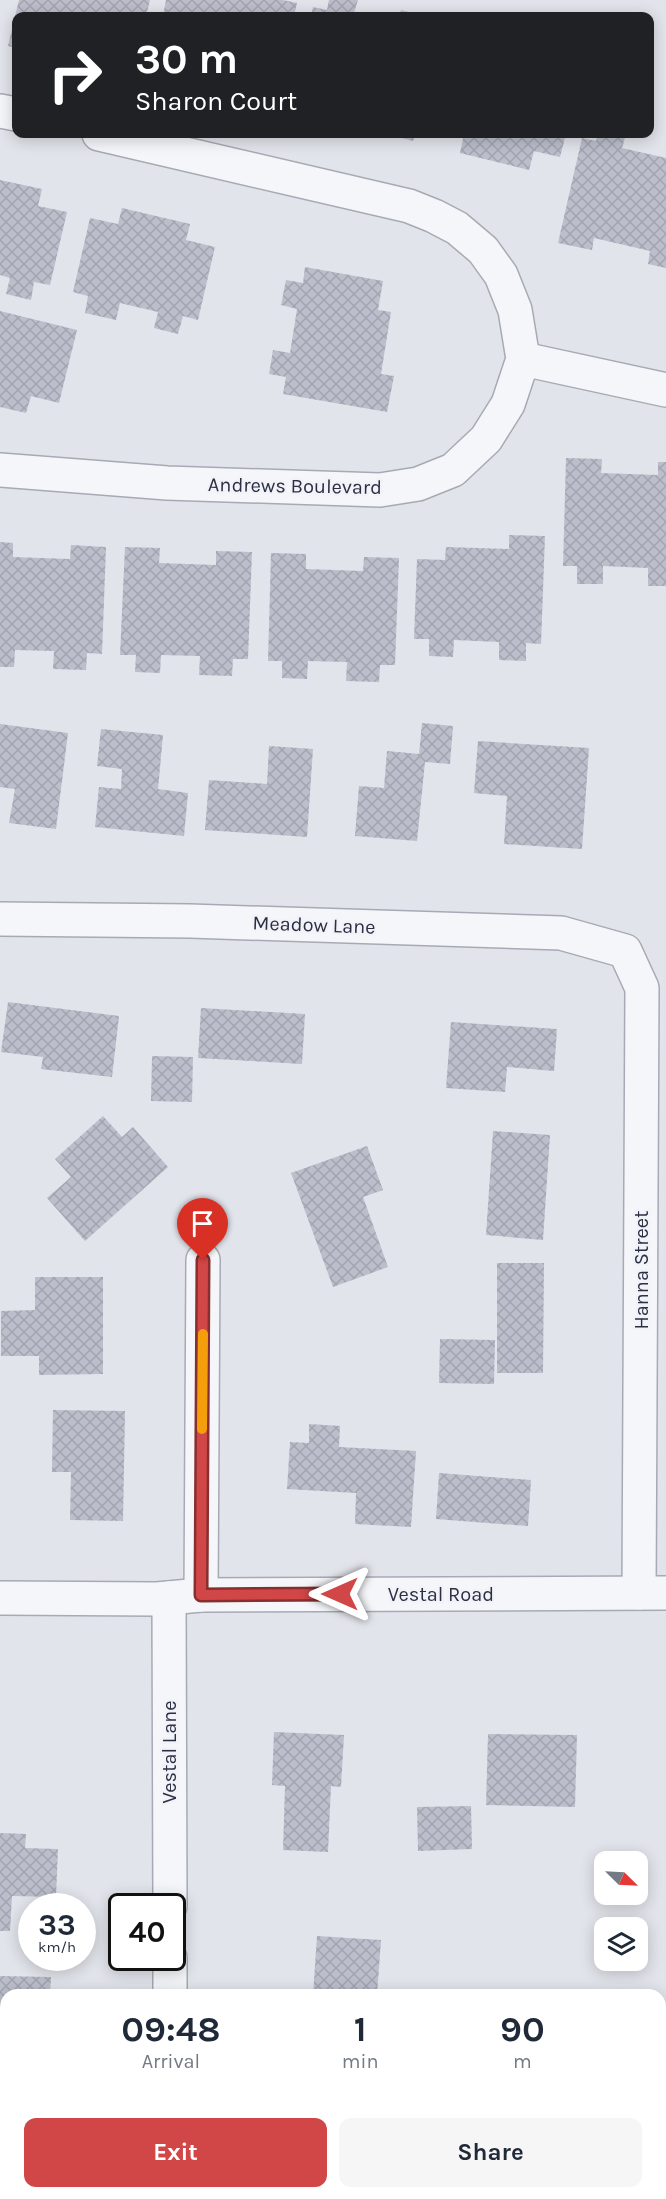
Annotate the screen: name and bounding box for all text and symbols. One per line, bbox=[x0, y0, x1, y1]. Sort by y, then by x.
text: 30 m bbox=[135, 34, 238, 84]
icon: right bbox=[36, 36, 114, 114]
text: Sharon Court bbox=[135, 85, 297, 117]
street label: Andrews Boulevard bbox=[208, 473, 382, 499]
street label: Meadow Lane bbox=[252, 911, 376, 939]
pin bbox=[177, 1198, 228, 1260]
icon: arrive bbox=[186, 1207, 219, 1240]
street label: Hanna Street bbox=[630, 1210, 653, 1330]
position arrow bbox=[308, 1562, 372, 1626]
street label: Vestal Road bbox=[388, 1583, 494, 1606]
street label: Vestal Lane bbox=[158, 1701, 181, 1803]
north arrow bbox=[594, 1851, 648, 1905]
map controls bbox=[594, 1851, 648, 1971]
speed limit sign: 40 bbox=[108, 1893, 186, 1971]
text: 33 bbox=[38, 1907, 76, 1943]
button: layers bbox=[594, 1917, 648, 1971]
text: km/h bbox=[38, 1938, 76, 1956]
text: 09:48 bbox=[121, 2008, 220, 2050]
text: 1 bbox=[354, 2008, 367, 2050]
text: 90 bbox=[500, 2008, 545, 2050]
text: Arrival bbox=[142, 2050, 200, 2073]
text: min bbox=[342, 2050, 379, 2073]
text: m bbox=[513, 2050, 532, 2073]
button: Exit bbox=[24, 2118, 327, 2187]
button: Share bbox=[339, 2118, 642, 2187]

